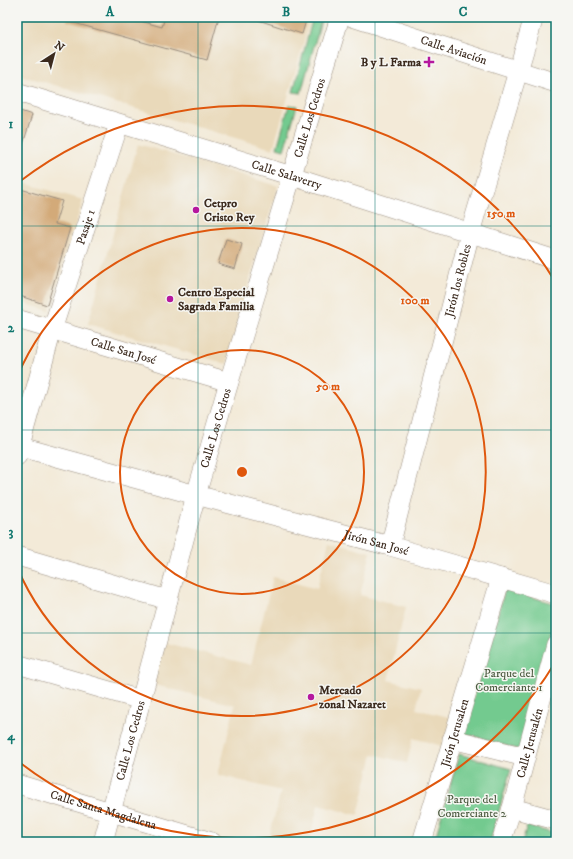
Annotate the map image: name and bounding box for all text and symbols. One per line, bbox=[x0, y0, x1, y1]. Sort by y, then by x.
text: A bbox=[105, 4, 115, 20]
text: B bbox=[282, 4, 290, 20]
text: C bbox=[459, 4, 468, 20]
street label: Calle Aviación bbox=[418, 33, 490, 68]
north arrow bbox=[34, 34, 74, 74]
text: N bbox=[52, 38, 67, 55]
place label: B y L Farma bbox=[361, 55, 422, 70]
marker: B y L Farma bbox=[424, 57, 434, 67]
street label: Calle Los Cedros bbox=[291, 77, 329, 160]
text: 1 bbox=[9, 116, 14, 132]
street label: Calle Salaverry bbox=[250, 157, 324, 193]
place label: Cetpro Cristo Rey bbox=[204, 196, 255, 225]
marker: Cetpro Cristo Rey bbox=[191, 205, 201, 215]
text: 150 m bbox=[487, 206, 515, 221]
street label: Pasaje 1 bbox=[73, 208, 99, 247]
street label: Jirón los Robles bbox=[442, 243, 475, 320]
place label: Centro Especial Sagrada Familia bbox=[178, 285, 255, 314]
text: 100 m bbox=[401, 293, 429, 308]
marker: Centro Especial Sagrada Familia bbox=[165, 294, 175, 304]
text: 2 bbox=[8, 320, 15, 336]
street label: Calle San José bbox=[89, 334, 158, 368]
text: 50 m bbox=[315, 379, 340, 394]
street label: Calle Los Cedros bbox=[197, 387, 235, 470]
centre of rings bbox=[235, 465, 249, 479]
text: 3 bbox=[9, 524, 14, 540]
street label: Jirón San José bbox=[341, 527, 410, 559]
park label: Parque del Comerciante 1 bbox=[475, 666, 543, 695]
place label: Mercado zonal Nazaret bbox=[318, 683, 386, 712]
marker: Mercado zonal Nazaret bbox=[306, 692, 316, 702]
street label: Jirón Jerusalen bbox=[438, 696, 473, 770]
street label: Calle Los Cedros bbox=[113, 699, 149, 782]
street label: Calle Jerusalén bbox=[513, 706, 547, 780]
text: 4 bbox=[6, 728, 15, 745]
street label: Calle Santa Magdalena bbox=[48, 787, 159, 833]
park label: Parque del Comerciante 2 bbox=[437, 792, 507, 821]

